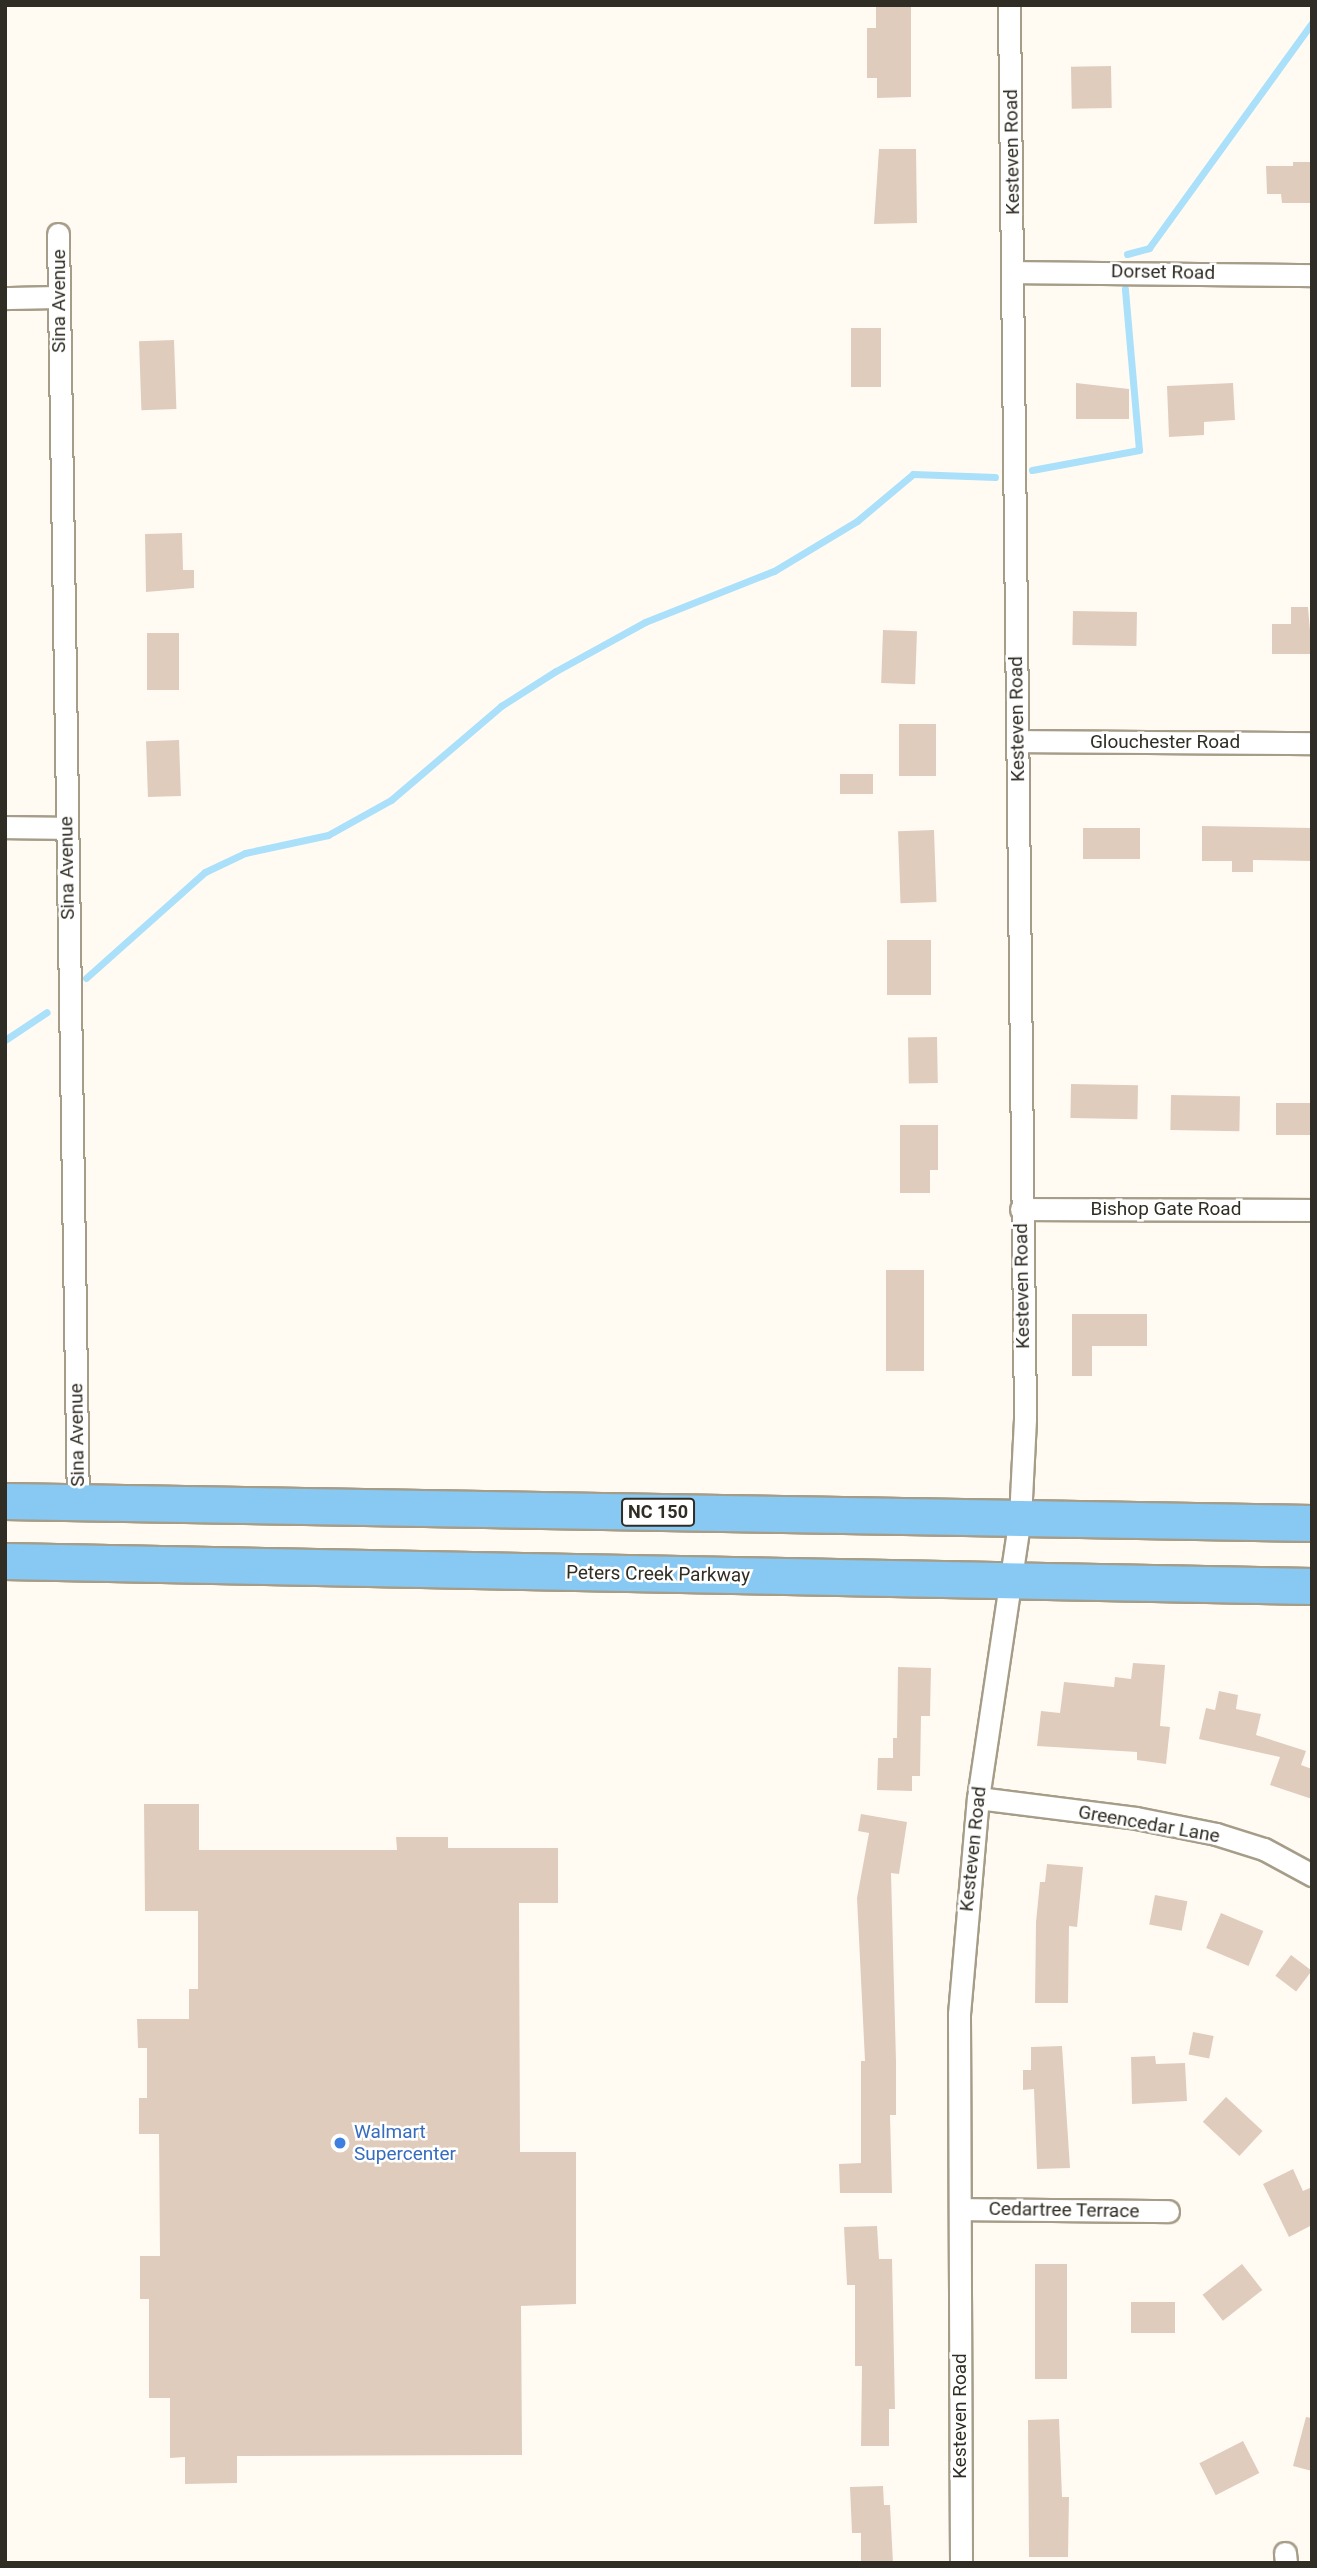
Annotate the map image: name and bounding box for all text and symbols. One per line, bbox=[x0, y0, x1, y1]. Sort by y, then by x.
street label: Kesteven Road bbox=[1000, 89, 1024, 215]
street label: Sina Avenue bbox=[48, 249, 70, 353]
street label: Dorset Road bbox=[1111, 260, 1215, 284]
street label: Kesteven Road bbox=[1005, 656, 1029, 782]
street label: Glouchester Road bbox=[1090, 731, 1240, 753]
street label: Sina Avenue bbox=[55, 816, 79, 920]
street label: Bishop Gate Road bbox=[1091, 1198, 1241, 1220]
street label: Kesteven Road bbox=[1010, 1223, 1034, 1349]
street label: Sina Avenue bbox=[65, 1383, 89, 1487]
road number: NC 150 bbox=[620, 1498, 696, 1526]
street label: Peters Creek Parkway bbox=[566, 1561, 750, 1587]
street label: Kesteven Road bbox=[955, 1785, 991, 1913]
street label: Greencedar Lane bbox=[1077, 1800, 1221, 1848]
place label: Walmart Supercenter bbox=[354, 2121, 456, 2165]
marker: Walmart Supercenter bbox=[332, 2135, 348, 2151]
street label: Cedartree Terrace bbox=[988, 2197, 1140, 2223]
street label: Kesteven Road bbox=[949, 2353, 971, 2479]

